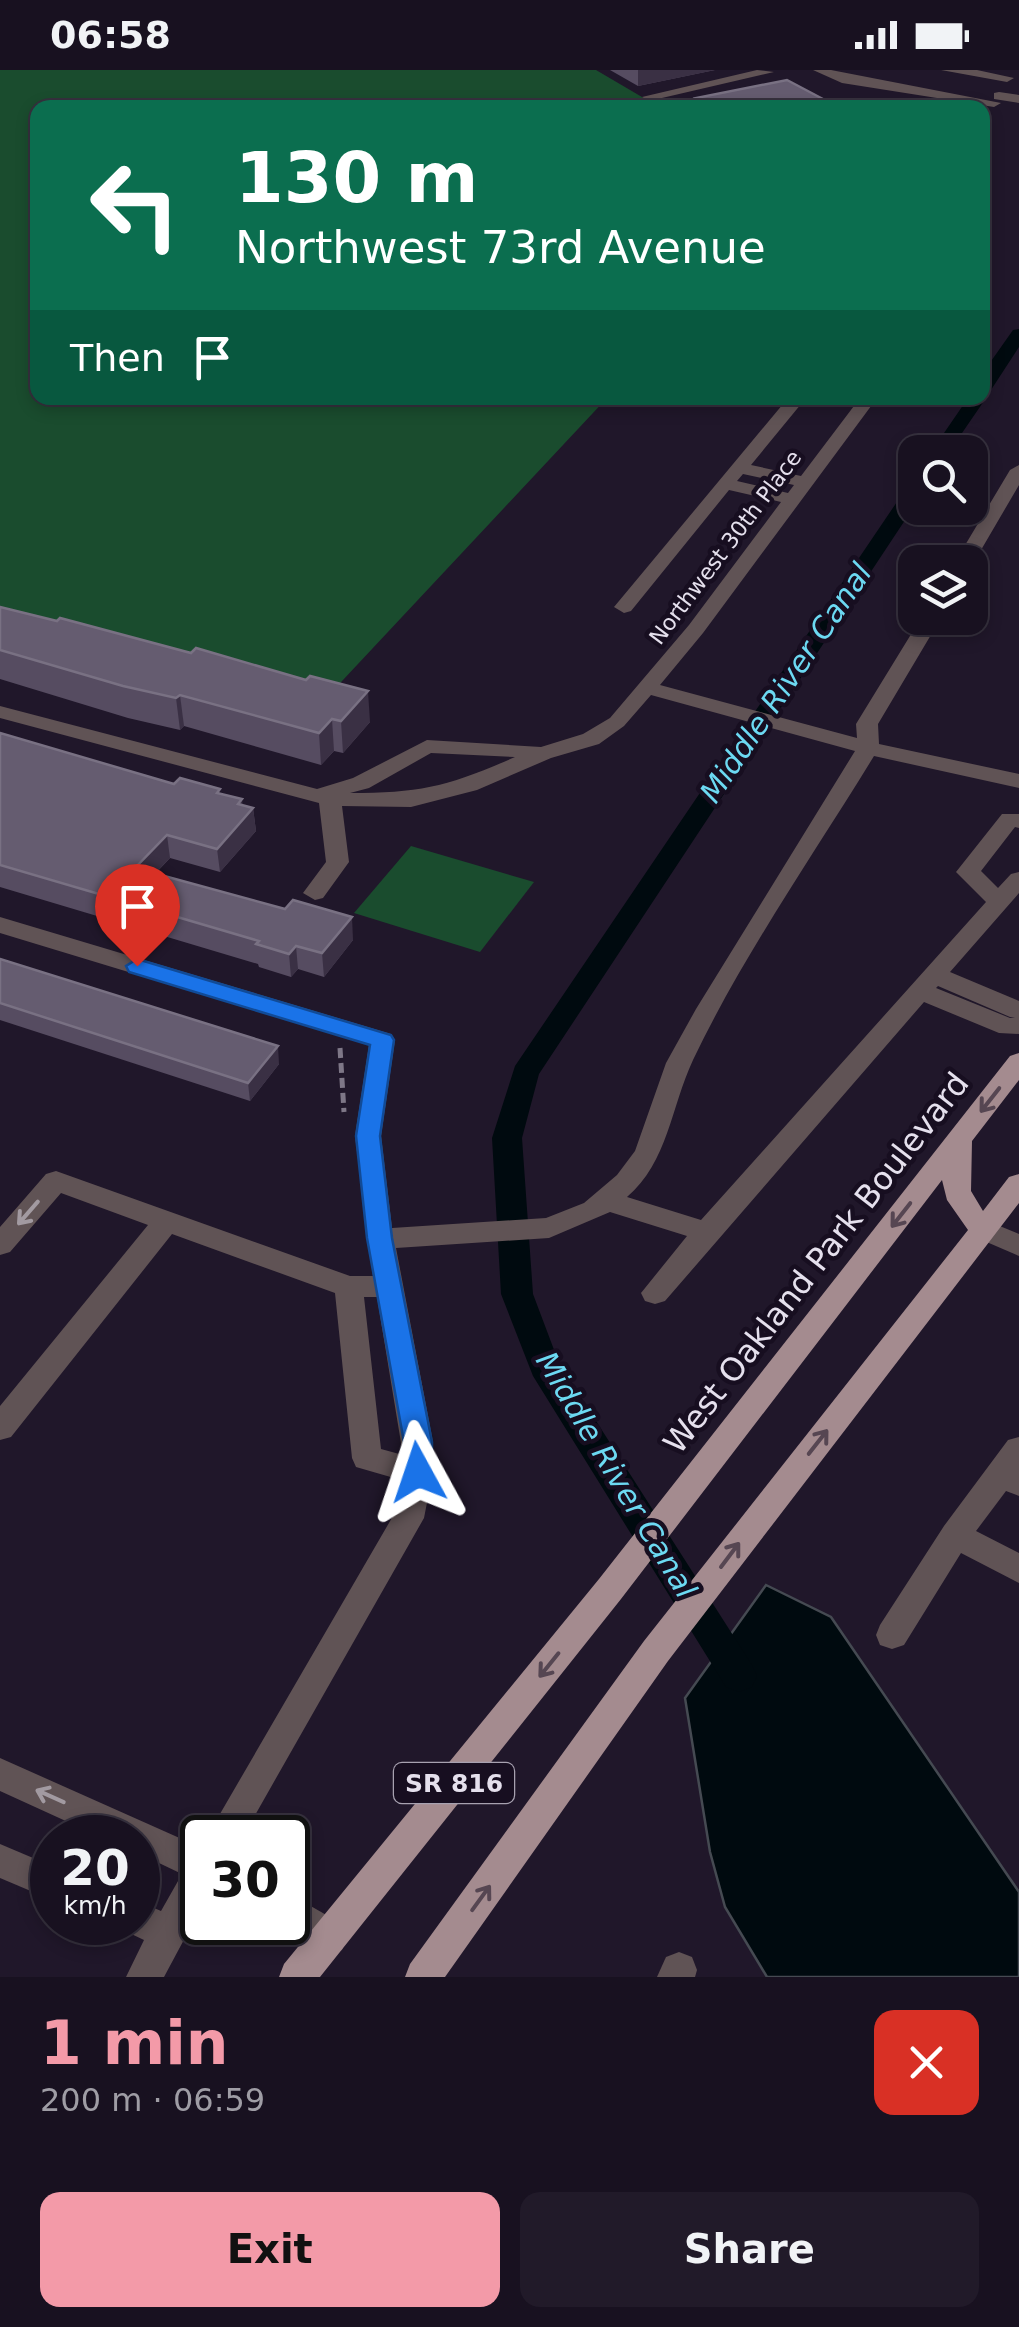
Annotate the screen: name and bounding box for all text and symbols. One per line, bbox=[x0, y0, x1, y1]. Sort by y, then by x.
text: 06:58 bbox=[50, 13, 171, 57]
text: 130 m bbox=[235, 137, 478, 219]
icon: left bbox=[70, 140, 200, 270]
text: Northwest 73rd Avenue bbox=[235, 221, 766, 274]
icon: arrive bbox=[185, 330, 240, 385]
text: Then bbox=[70, 336, 165, 380]
map controls bbox=[898, 435, 988, 635]
button: search bbox=[898, 435, 988, 525]
street label: Northwest 30th Place bbox=[644, 445, 806, 649]
button: layers bbox=[898, 545, 988, 635]
water label: Middle River Canal bbox=[693, 556, 879, 809]
pin bbox=[95, 864, 180, 967]
icon: arrive bbox=[110, 879, 165, 934]
street label: West Oakland Park Boulevard bbox=[656, 1065, 976, 1461]
one-way arrow bbox=[979, 1086, 1000, 1113]
one-way arrow bbox=[17, 1200, 40, 1225]
one-way arrow bbox=[891, 1201, 912, 1228]
water label: Middle River Canal bbox=[529, 1345, 704, 1605]
position arrow bbox=[366, 1420, 470, 1524]
one-way arrow bbox=[807, 1429, 829, 1455]
one-way arrow bbox=[719, 1542, 741, 1568]
one-way arrow bbox=[538, 1651, 560, 1677]
road number: SR 816 bbox=[394, 1763, 514, 1803]
one-way arrow bbox=[35, 1786, 66, 1804]
speed limit sign: 30 bbox=[180, 1815, 310, 1945]
text: 20 bbox=[60, 1839, 130, 1897]
one-way arrow bbox=[470, 1885, 491, 1913]
text: km/h bbox=[63, 1891, 127, 1920]
text: 1 min bbox=[40, 2008, 228, 2078]
button: close bbox=[874, 2010, 979, 2115]
text: 200 m · 06:59 bbox=[40, 2081, 265, 2119]
button: Exit bbox=[40, 2192, 500, 2307]
button: Share bbox=[520, 2192, 979, 2307]

